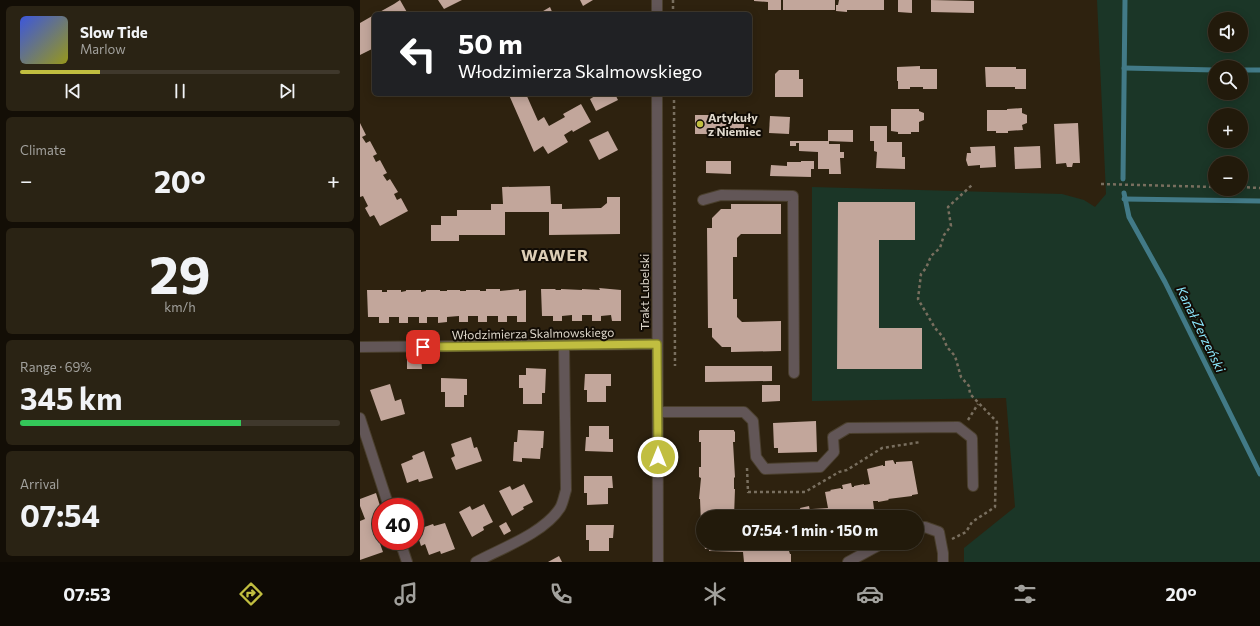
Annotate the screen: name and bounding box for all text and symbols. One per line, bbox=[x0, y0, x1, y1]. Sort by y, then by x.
map controls bbox=[1208, 12, 1248, 196]
button: sound bbox=[1208, 12, 1248, 52]
text: Slow Tide bbox=[80, 23, 148, 41]
text: 50 m bbox=[458, 26, 523, 60]
icon: left bbox=[392, 28, 444, 80]
text: Marlow bbox=[80, 41, 126, 57]
text: Włodzimierza Skalmowskiego bbox=[458, 60, 702, 82]
button: search bbox=[1208, 60, 1248, 100]
icon: previous bbox=[62, 80, 84, 102]
icon: pause bbox=[169, 80, 191, 102]
icon: next bbox=[276, 80, 298, 102]
button: + bbox=[1208, 108, 1248, 148]
place label: Artykuły z Niemiec bbox=[708, 110, 761, 138]
marker: Artykuły z Niemiec bbox=[695, 119, 705, 129]
text: Climate bbox=[20, 142, 66, 158]
button: − bbox=[1208, 156, 1248, 196]
text: 20° bbox=[154, 162, 206, 199]
text: − bbox=[20, 167, 33, 194]
text: + bbox=[327, 167, 340, 194]
text: 29 bbox=[149, 241, 211, 305]
district label: WAWER bbox=[521, 245, 589, 264]
street label: Trakt Lubelski bbox=[637, 254, 651, 330]
water label: Kanał Zerzeński bbox=[1173, 283, 1229, 375]
text: km/h bbox=[164, 299, 196, 315]
street label: Włodzimierza Skalmowskiego bbox=[451, 325, 615, 341]
pin bbox=[406, 330, 440, 364]
icon: arrive bbox=[412, 336, 434, 358]
text: Range · 69% bbox=[20, 359, 92, 375]
text: 345 km bbox=[20, 379, 123, 416]
position arrow bbox=[637, 436, 679, 478]
text: Arrival bbox=[20, 476, 59, 492]
text: 07:54 bbox=[20, 496, 100, 533]
speed limit sign: 40 bbox=[372, 498, 424, 550]
text: 07:54 · 1 min · 150 m bbox=[742, 521, 878, 539]
icon: directions bbox=[237, 580, 265, 608]
icon: music bbox=[392, 580, 420, 608]
icon: phone bbox=[547, 580, 575, 608]
icon: climate bbox=[701, 580, 729, 608]
icon: car bbox=[856, 580, 884, 608]
icon: filters bbox=[1011, 580, 1039, 608]
text: 07:53 bbox=[63, 583, 111, 605]
text: 20° bbox=[1165, 583, 1197, 605]

